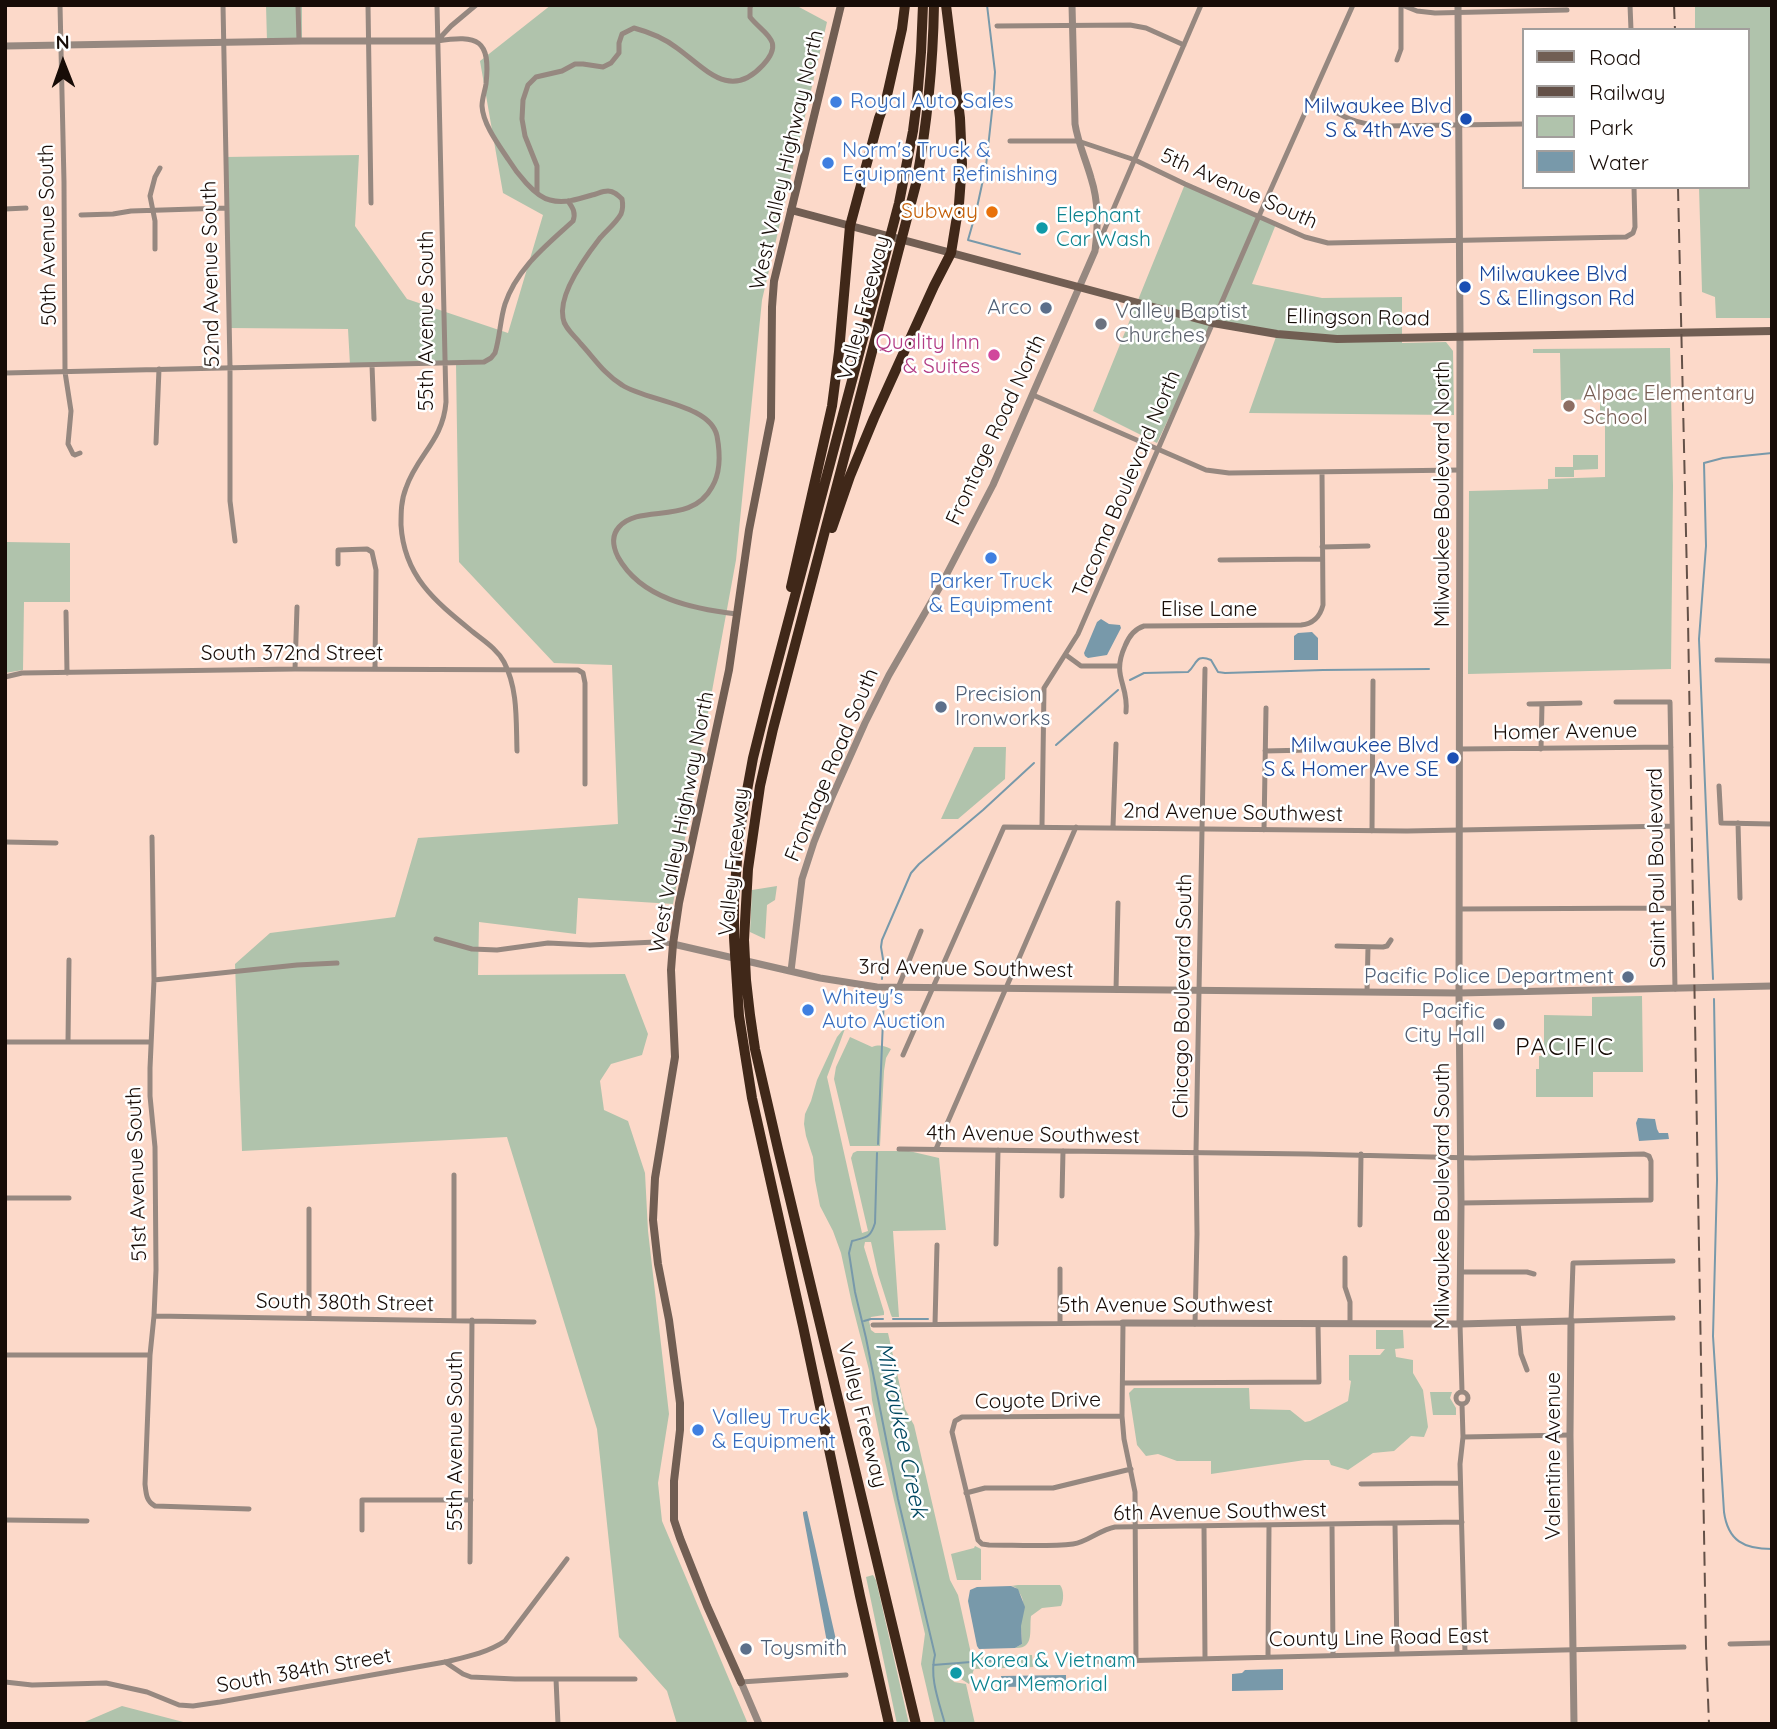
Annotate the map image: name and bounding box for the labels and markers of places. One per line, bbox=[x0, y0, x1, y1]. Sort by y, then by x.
place label: Royal Auto Sales bbox=[850, 89, 1013, 115]
marker: Royal Auto Sales bbox=[828, 94, 844, 110]
place label: Milwaukee Blvd S & 4th Ave S bbox=[1303, 94, 1452, 144]
marker: Milwaukee Blvd S & 4th Ave S bbox=[1458, 111, 1474, 127]
place label: Norm's Truck & Equipment Refinishing bbox=[842, 138, 1058, 188]
marker: Norm's Truck & Equipment Refinishing bbox=[820, 155, 836, 171]
place label: Subway bbox=[901, 199, 978, 225]
place label: Elephant Car Wash bbox=[1056, 203, 1151, 253]
marker: Subway bbox=[984, 204, 1000, 220]
marker: Elephant Car Wash bbox=[1034, 220, 1050, 236]
place label: Milwaukee Blvd S & Ellingson Rd bbox=[1479, 262, 1635, 312]
marker: Milwaukee Blvd S & Ellingson Rd bbox=[1457, 279, 1473, 295]
place label: Arco bbox=[987, 295, 1032, 321]
place label: Valley Baptist Churches bbox=[1115, 299, 1248, 349]
marker: Arco bbox=[1038, 300, 1054, 316]
marker: Valley Baptist Churches bbox=[1093, 316, 1109, 332]
place label: Quality Inn & Suites bbox=[875, 330, 980, 380]
marker: Quality Inn & Suites bbox=[986, 347, 1002, 363]
place label: Alpac Elementary School bbox=[1583, 381, 1755, 431]
marker: Alpac Elementary School bbox=[1561, 398, 1577, 414]
marker: Parker Truck & Equipment bbox=[983, 550, 999, 566]
place label: Parker Truck & Equipment bbox=[929, 569, 1053, 619]
place label: Precision Ironworks bbox=[955, 682, 1050, 732]
marker: Precision Ironworks bbox=[933, 699, 949, 715]
place label: Milwaukee Blvd S & Homer Ave SE bbox=[1264, 733, 1439, 783]
marker: Milwaukee Blvd S & Homer Ave SE bbox=[1445, 750, 1461, 766]
place label: Pacific Police Department bbox=[1364, 964, 1614, 990]
marker: Pacific Police Department bbox=[1620, 969, 1636, 985]
place label: Whitey's Auto Auction bbox=[822, 985, 945, 1035]
place label: Pacific City Hall bbox=[1405, 999, 1485, 1049]
marker: Whitey's Auto Auction bbox=[800, 1002, 816, 1018]
marker: Pacific City Hall bbox=[1491, 1016, 1507, 1032]
place label: Valley Truck & Equipment bbox=[712, 1405, 836, 1455]
marker: Valley Truck & Equipment bbox=[690, 1422, 706, 1438]
place label: Toysmith bbox=[760, 1636, 847, 1662]
marker: Toysmith bbox=[738, 1641, 754, 1657]
place label: Korea & Vietnam War Memorial bbox=[970, 1648, 1136, 1698]
marker: Korea & Vietnam War Memorial bbox=[948, 1665, 964, 1681]

